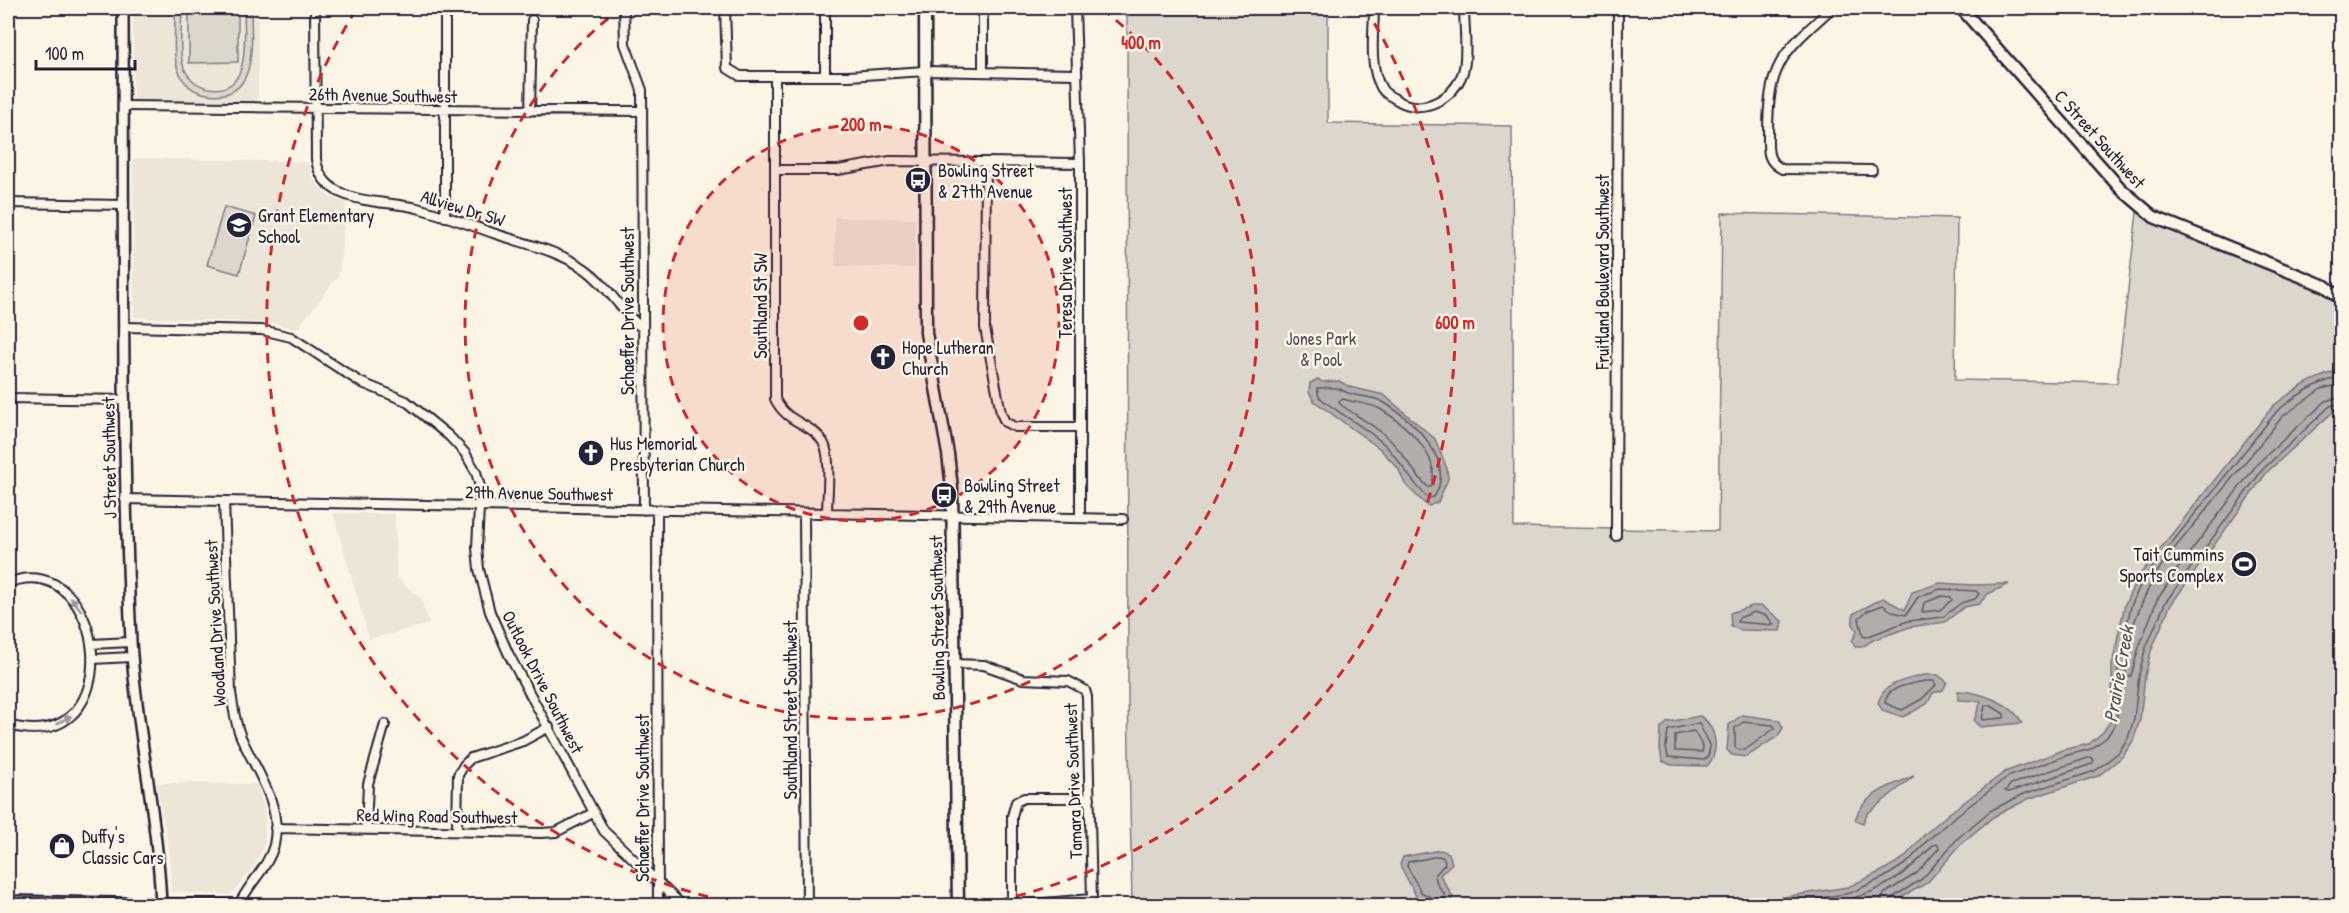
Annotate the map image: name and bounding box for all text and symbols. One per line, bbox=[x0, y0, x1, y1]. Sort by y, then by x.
text: 400 m bbox=[1121, 30, 1161, 55]
scale bar bbox=[36, 33, 135, 71]
text: 100 m bbox=[45, 41, 84, 66]
street label: 26th Avenue Southwest bbox=[309, 81, 458, 109]
street label: C Street Southwest bbox=[2049, 84, 2152, 194]
text: 200 m bbox=[841, 112, 881, 137]
place label: Bowling Street & 27th Avenue bbox=[938, 158, 1035, 204]
bus stop icon: Bowling Street & 27th Avenue bbox=[903, 165, 933, 195]
street label: Fruitland Boulevard Southwest bbox=[1590, 174, 1615, 371]
street label: Allview Dr SW bbox=[418, 183, 508, 233]
street label: Teresa Drive Southwest bbox=[1053, 187, 1078, 338]
place label: Grant Elementary School bbox=[258, 203, 375, 249]
school or university icon: Grant Elementary School bbox=[224, 210, 254, 240]
street label: Schaeffer Drive Southwest bbox=[615, 226, 640, 395]
street label: Southland St SW bbox=[748, 253, 773, 359]
text: 600 m bbox=[1435, 310, 1475, 335]
centre of rings bbox=[851, 313, 871, 333]
park label: Jones Park & Pool bbox=[1286, 326, 1357, 372]
place label: Hope Lutheran Church bbox=[902, 335, 994, 381]
church icon: Hope Lutheran Church bbox=[868, 342, 898, 372]
street label: J Street Southwest bbox=[95, 396, 123, 519]
place label: Hus Memorial Presbyterian Church bbox=[610, 431, 745, 477]
church icon: Hus Memorial Presbyterian Church bbox=[576, 438, 606, 468]
place label: Bowling Street & 29th Avenue bbox=[964, 473, 1061, 519]
street label: 29th Avenue Southwest bbox=[465, 479, 614, 507]
bus stop icon: Bowling Street & 29th Avenue bbox=[929, 480, 959, 510]
street label: Bowling Street Southwest bbox=[923, 535, 951, 701]
street label: Woodland Drive Southwest bbox=[198, 538, 232, 707]
place label: Tait Cummins Sports Complex bbox=[2120, 542, 2224, 588]
sports icon: Tait Cummins Sports Complex bbox=[2229, 549, 2259, 579]
one-way arrow bbox=[69, 596, 82, 612]
street label: Outlook Drive Southwest bbox=[496, 606, 590, 759]
street label: Southland Street Southwest bbox=[778, 620, 803, 799]
water label: Prairie Creek bbox=[2096, 622, 2140, 724]
street label: Tamara Drive Southwest bbox=[1058, 702, 1088, 859]
street label: Schaeffer Drive Southwest bbox=[630, 713, 655, 882]
one-way arrow bbox=[56, 715, 73, 725]
street label: Red Wing Road Southwest bbox=[356, 802, 518, 830]
place label: Duffy's Classic Cars bbox=[82, 824, 164, 870]
shop icon: Duffy's Classic Cars bbox=[47, 831, 77, 861]

